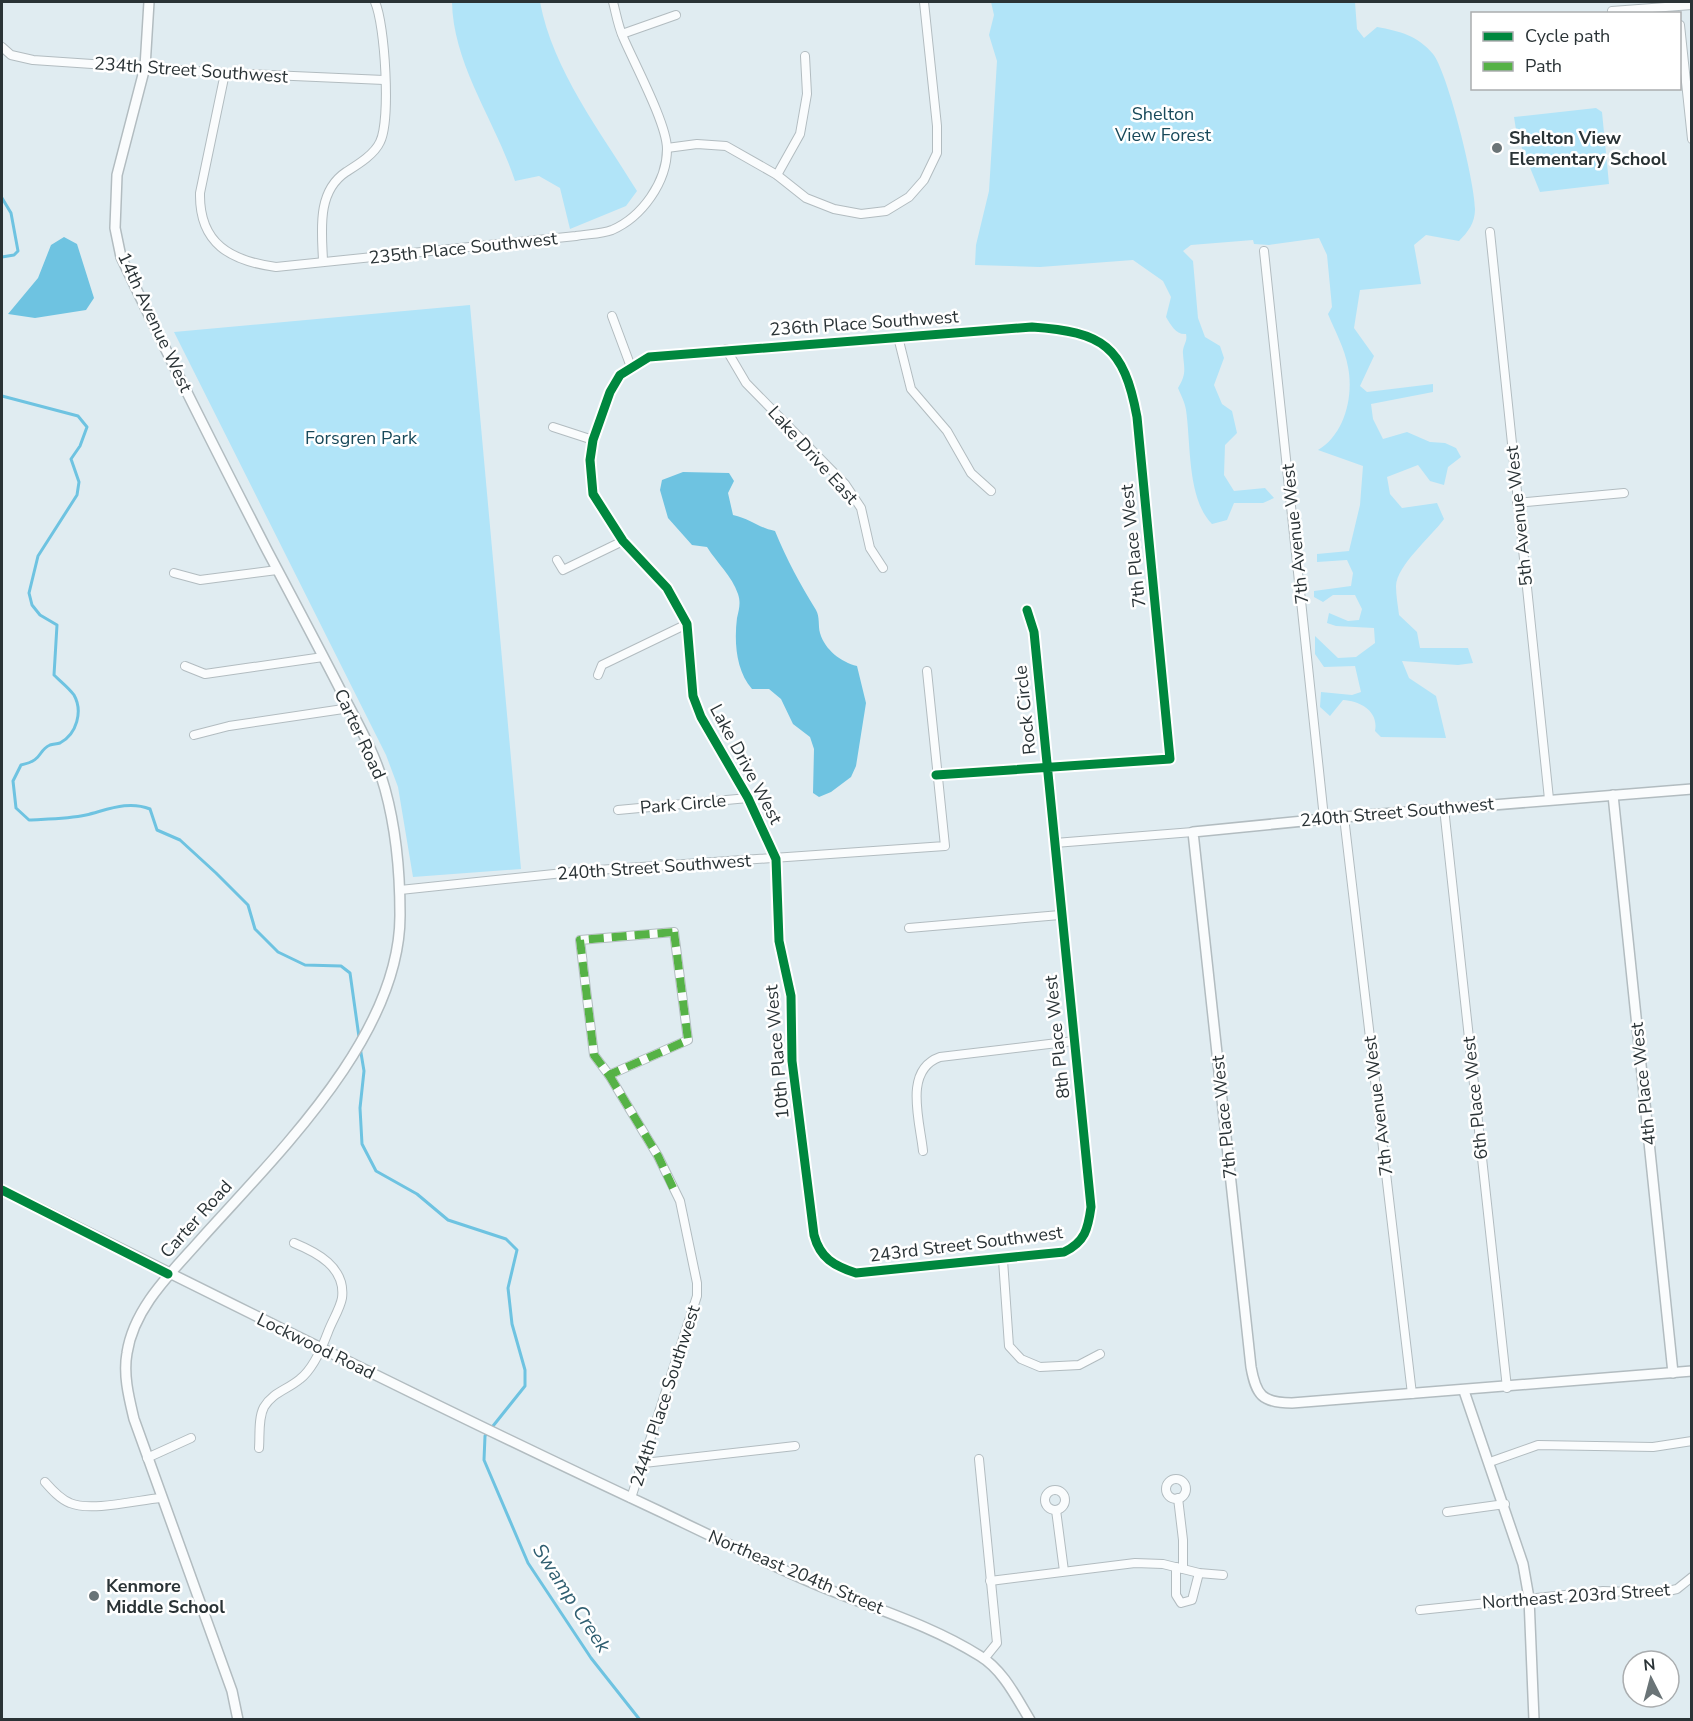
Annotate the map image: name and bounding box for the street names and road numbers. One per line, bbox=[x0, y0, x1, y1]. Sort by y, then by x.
street label: 234th Street Southwest bbox=[93, 51, 289, 89]
street label: 235th Place Southwest bbox=[368, 226, 559, 270]
street label: 14th Avenue West bbox=[112, 248, 198, 397]
street label: 236th Place Southwest bbox=[769, 304, 960, 342]
street label: Lake Drive East bbox=[762, 401, 864, 510]
street label: 5th Avenue West bbox=[1500, 444, 1538, 587]
street label: 7th Avenue West bbox=[1276, 462, 1314, 605]
street label: 7th Place West bbox=[1115, 483, 1151, 609]
street label: Rock Circle bbox=[1008, 664, 1042, 756]
street label: Carter Road bbox=[329, 685, 391, 783]
street label: Lake Drive West bbox=[704, 700, 788, 829]
street label: Park Circle bbox=[639, 788, 727, 820]
street label: 240th Street Southwest bbox=[1299, 792, 1496, 832]
street label: 240th Street Southwest bbox=[556, 848, 752, 886]
street label: 8th Place West bbox=[1039, 974, 1075, 1100]
street label: 10th Place West bbox=[759, 983, 795, 1120]
street label: 4th Place West bbox=[1625, 1021, 1661, 1147]
street label: 7th Avenue West bbox=[1357, 1034, 1399, 1177]
street label: 6th Place West bbox=[1457, 1035, 1493, 1161]
street label: 7th Place West bbox=[1206, 1054, 1242, 1180]
street label: Carter Road bbox=[155, 1175, 237, 1263]
street label: 243rd Street Southwest bbox=[868, 1220, 1065, 1268]
street label: 244th Place Southwest bbox=[624, 1302, 706, 1490]
street label: Lockwood Road bbox=[253, 1307, 379, 1385]
street label: Northeast 204th Street bbox=[705, 1524, 888, 1620]
street label: Northeast 203rd Street bbox=[1481, 1577, 1671, 1615]

